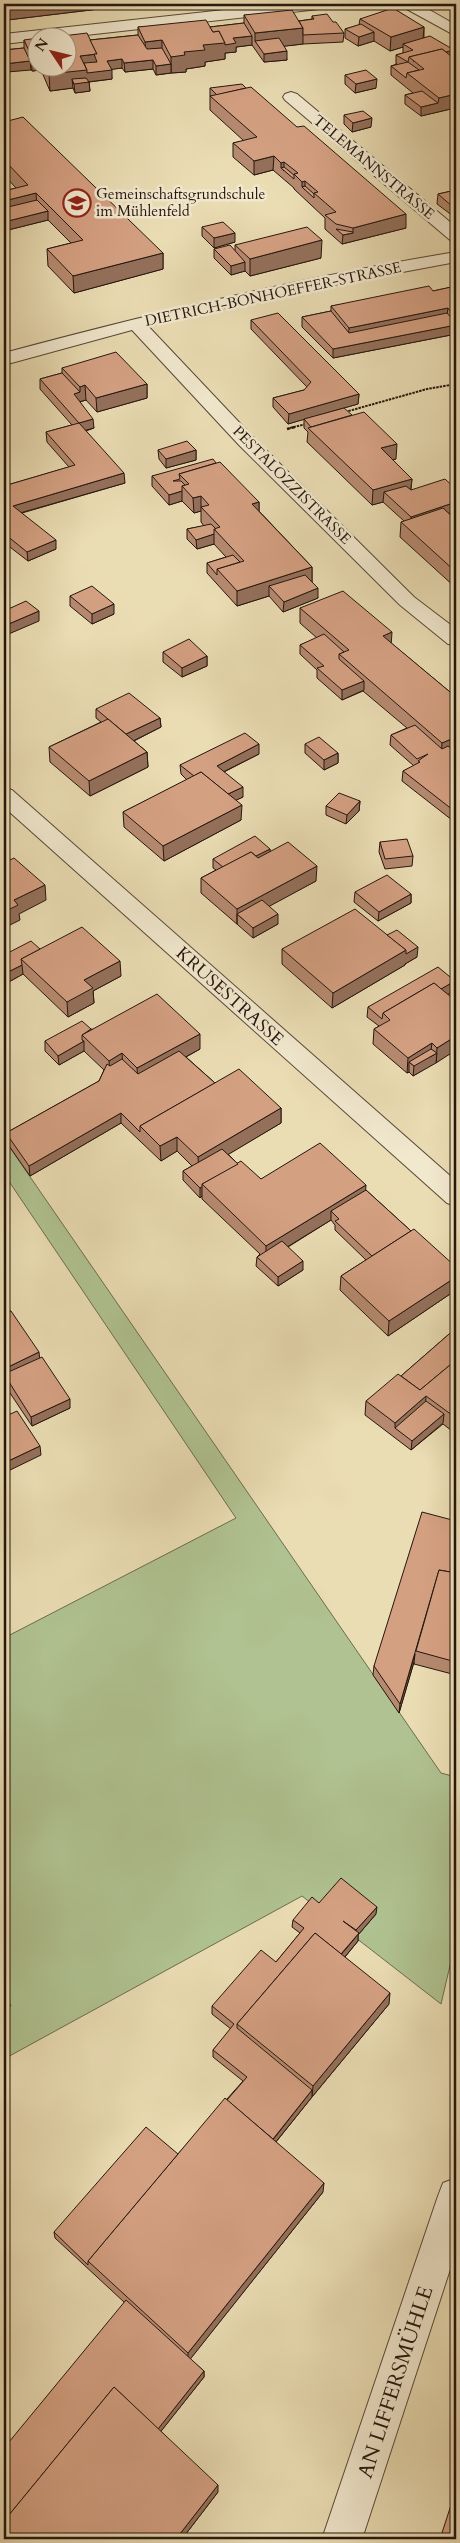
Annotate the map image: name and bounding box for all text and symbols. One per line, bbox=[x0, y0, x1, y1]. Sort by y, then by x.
north arrow bbox=[28, 28, 78, 78]
text: N bbox=[30, 34, 53, 55]
street label: TELEMANNSTRASSE bbox=[309, 110, 439, 224]
place label: Gemeinschaftsgrundschule im Mühlenfeld bbox=[96, 184, 266, 221]
school or university icon: Gemeinschaftsgrundschule im Mühlenfeld bbox=[62, 188, 92, 218]
street label: DIETRICH-BONHOEFFER-STRASSE bbox=[143, 257, 403, 331]
street label: PESTALOZZISTRASSE bbox=[228, 421, 356, 549]
street label: KRUSESTRASSE bbox=[170, 941, 289, 1052]
street label: AN LIFFERSMÜHLE bbox=[351, 2282, 440, 2482]

